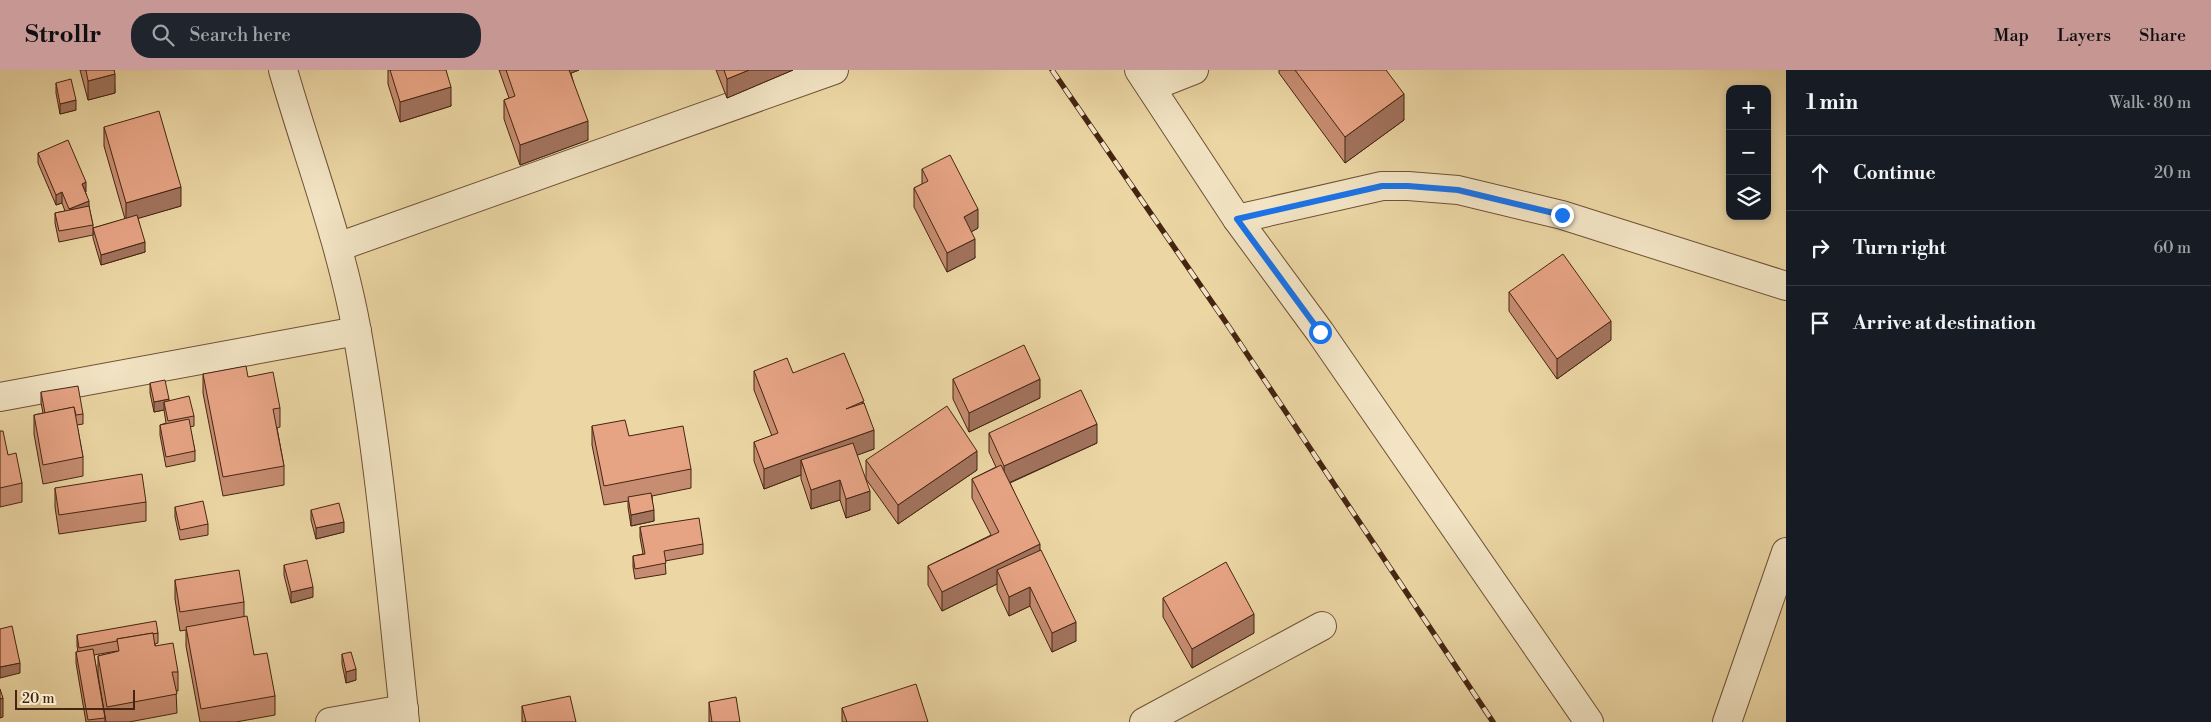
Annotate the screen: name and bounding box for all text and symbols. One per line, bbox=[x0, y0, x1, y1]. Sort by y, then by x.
search box bbox=[131, 13, 481, 58]
text: Strollr bbox=[25, 20, 101, 50]
icon: search bbox=[149, 21, 177, 49]
text: Search here bbox=[189, 23, 291, 47]
text: Map bbox=[1994, 24, 2029, 47]
text: Layers bbox=[2057, 24, 2111, 47]
text: Share bbox=[2139, 24, 2186, 47]
map controls bbox=[1726, 85, 1771, 220]
button: + bbox=[1726, 85, 1771, 130]
text: 1 min bbox=[1806, 90, 1858, 116]
text: Walk · 80 m bbox=[2109, 93, 2191, 113]
button: − bbox=[1726, 130, 1771, 175]
icon: ahead bbox=[1806, 159, 1834, 187]
text: Continue bbox=[1853, 161, 1936, 185]
text: 20 m bbox=[2154, 163, 2191, 183]
button: layers bbox=[1726, 175, 1771, 220]
route end bbox=[1551, 204, 1574, 227]
icon: right bbox=[1806, 234, 1834, 262]
text: Turn right bbox=[1853, 236, 1946, 260]
text: 60 m bbox=[2153, 238, 2191, 258]
icon: arrive bbox=[1806, 309, 1834, 337]
text: Arrive at destination bbox=[1853, 311, 2036, 335]
route start bbox=[1309, 321, 1332, 344]
scale bar bbox=[15, 687, 135, 710]
text: 20 m bbox=[22, 690, 54, 708]

